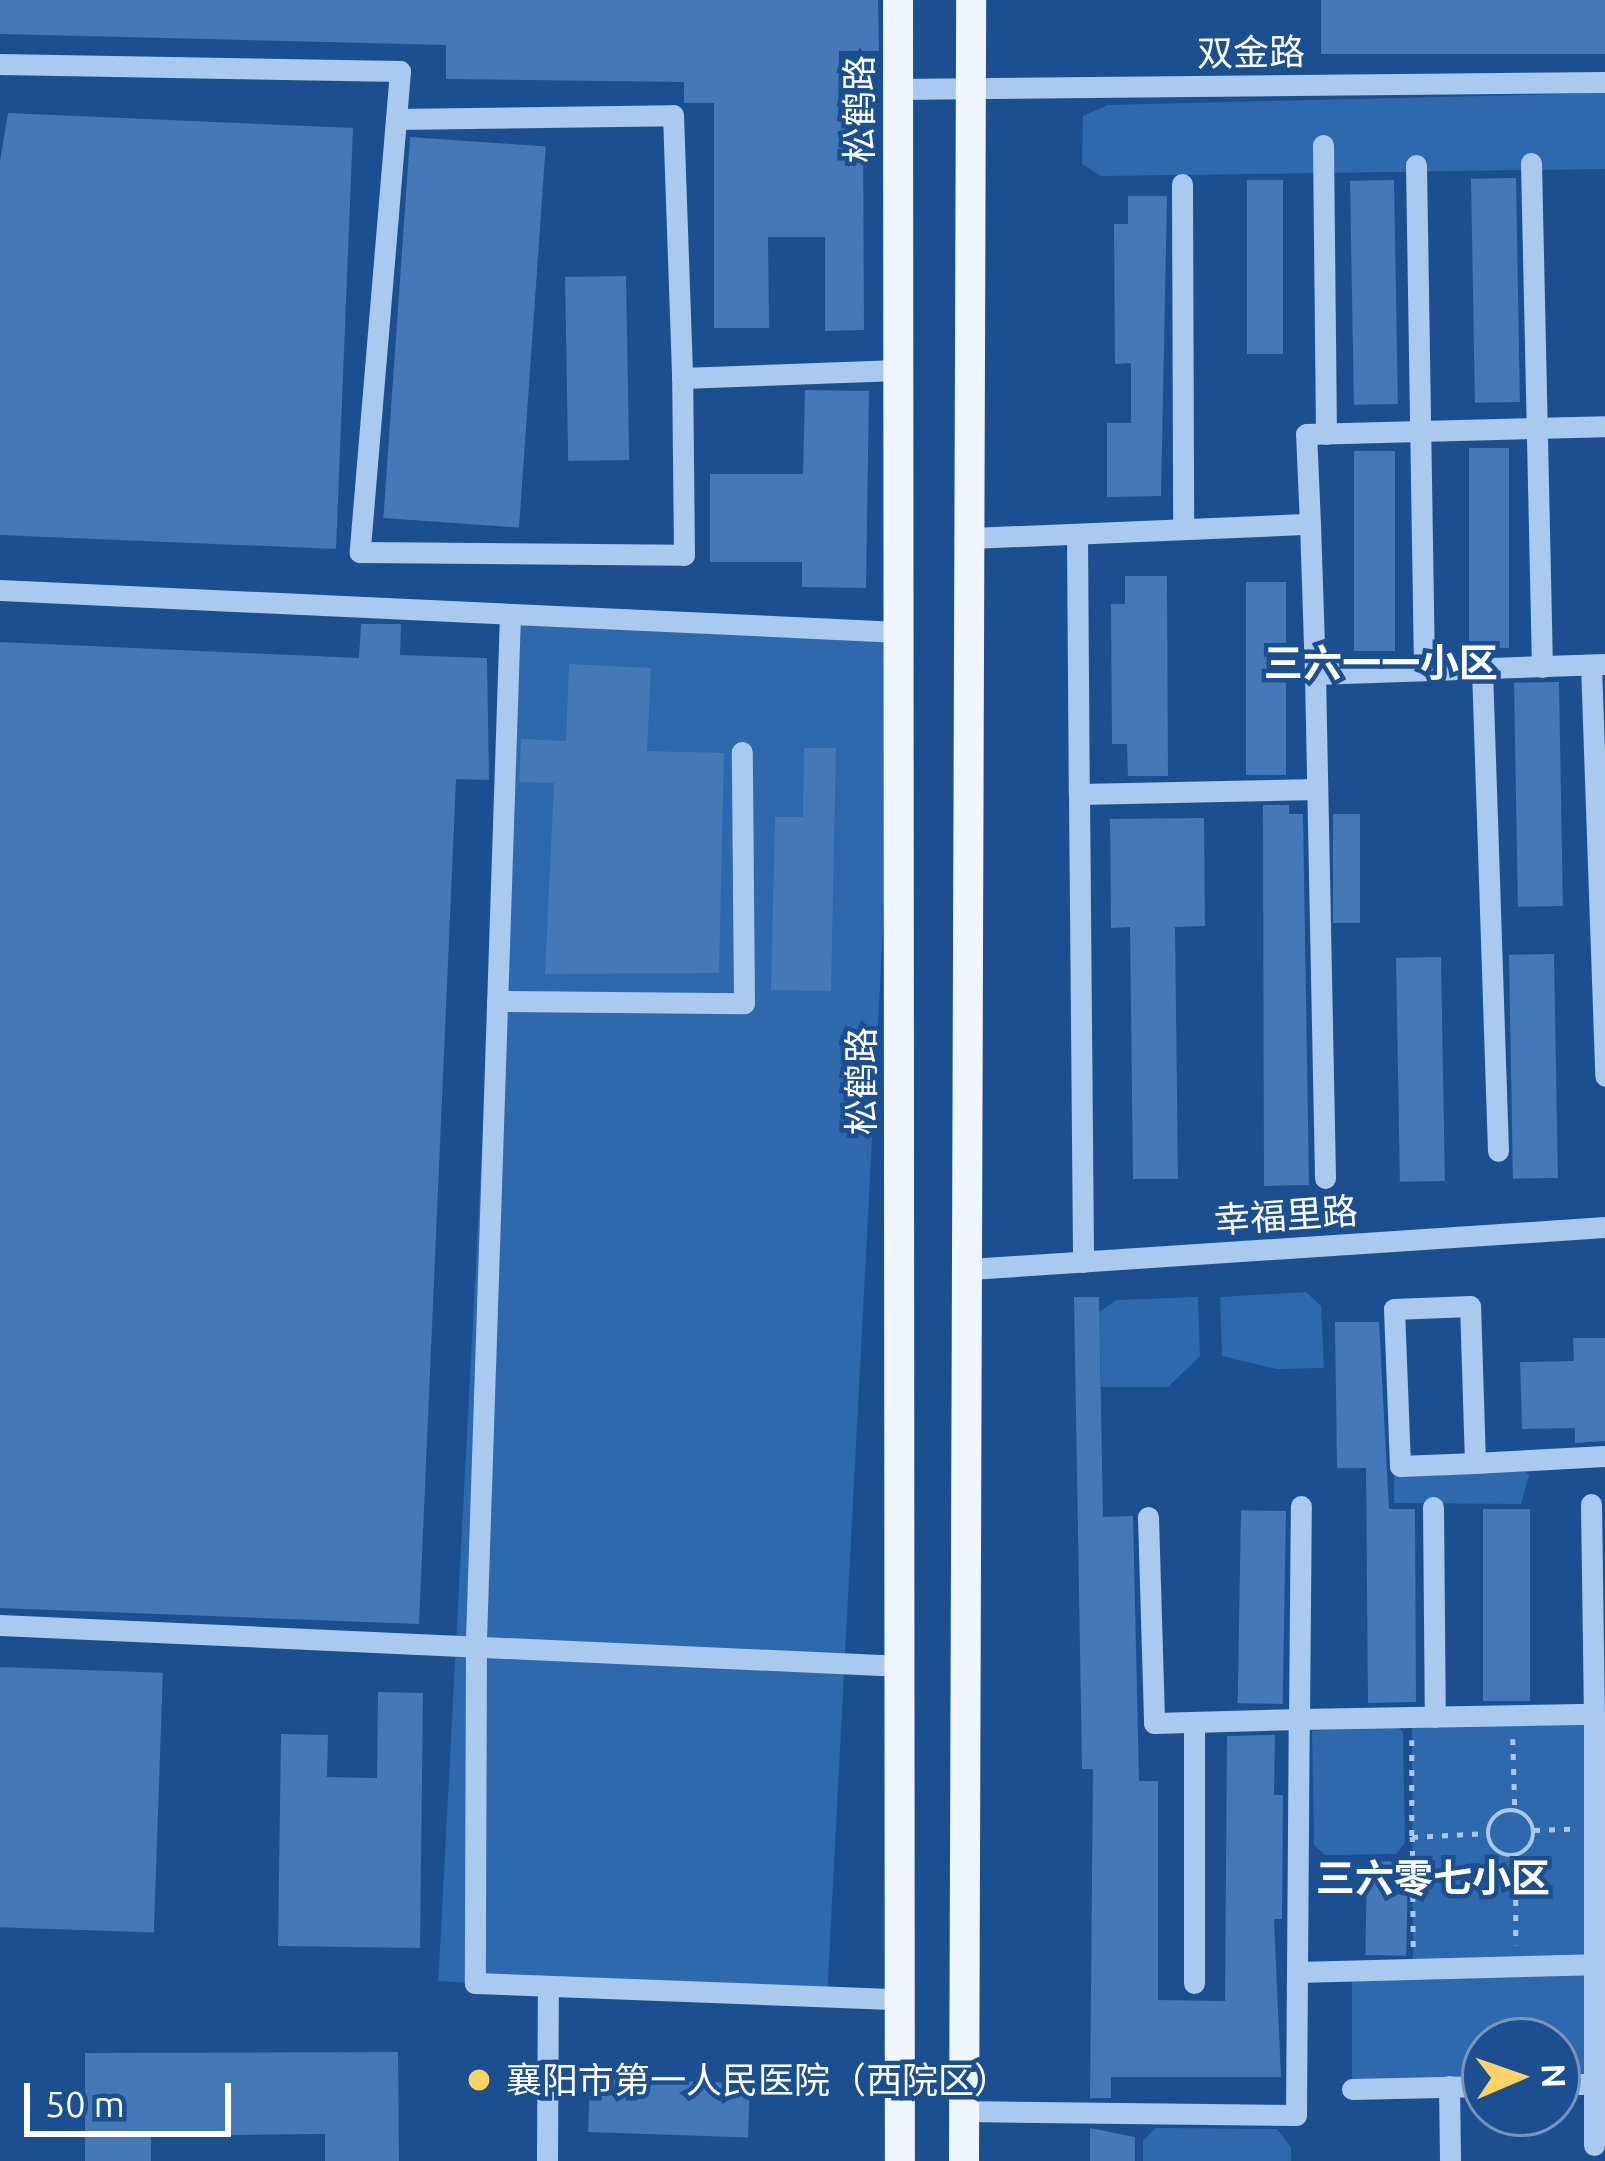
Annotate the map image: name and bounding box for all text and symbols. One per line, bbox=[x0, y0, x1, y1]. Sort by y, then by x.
street label: 双金路 bbox=[1197, 29, 1305, 75]
street label: 松鹤路 bbox=[837, 55, 881, 163]
district label: 三六一一小区 bbox=[1264, 640, 1498, 686]
street label: 松鹤路 bbox=[839, 1027, 883, 1135]
street label: 幸福里路 bbox=[1213, 1188, 1359, 1242]
district label: 三六零七小区 bbox=[1316, 1855, 1550, 1901]
north arrow bbox=[1461, 2017, 1581, 2137]
place label: 襄阳市第一人民医院（西院区） bbox=[506, 2058, 1010, 2102]
scale bar bbox=[30, 2059, 237, 2133]
text: N bbox=[1536, 2063, 1573, 2089]
marker: 襄阳市第一人民医院（西院区） bbox=[463, 2064, 495, 2096]
text: 50 m bbox=[45, 2083, 125, 2124]

